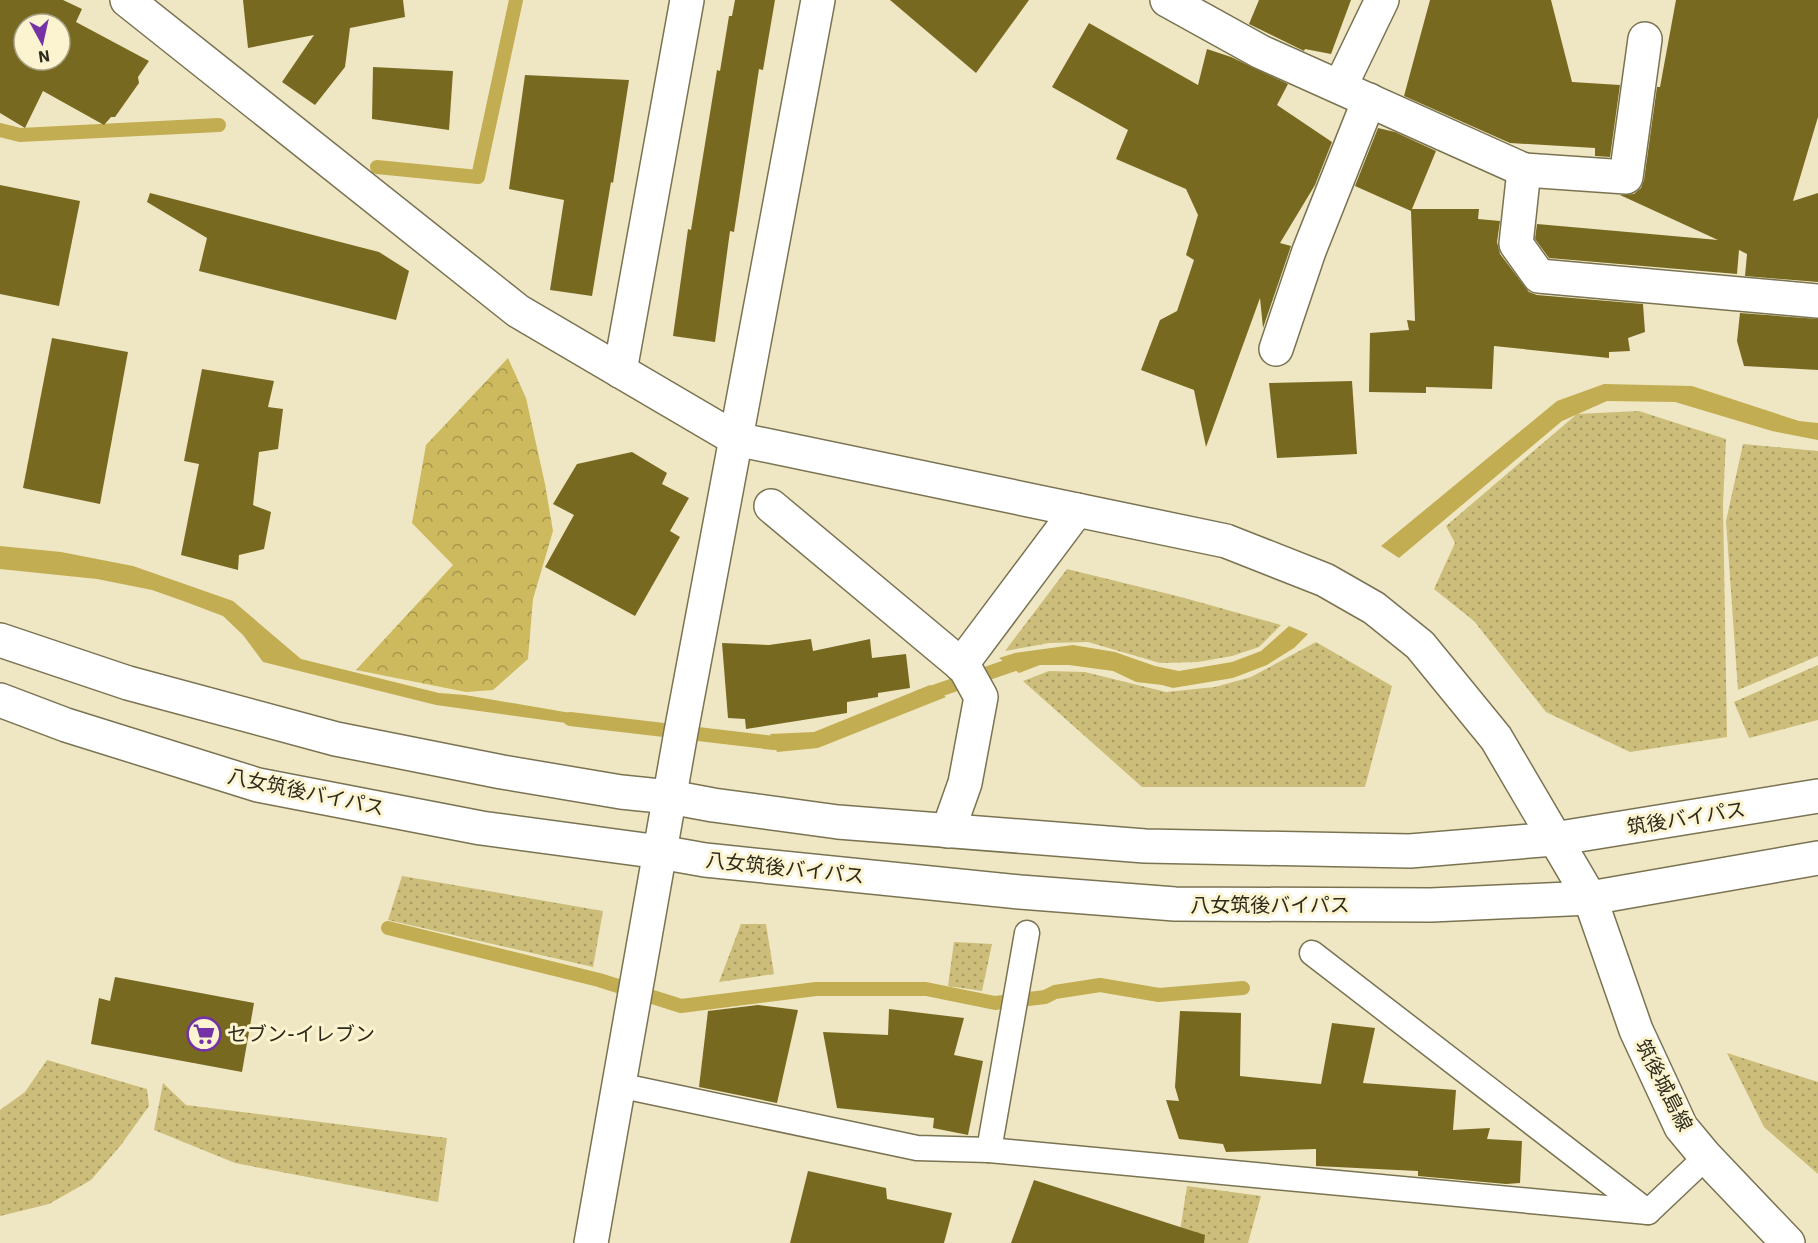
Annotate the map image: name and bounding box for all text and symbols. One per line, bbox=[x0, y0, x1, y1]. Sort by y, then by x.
north arrow bbox=[12, 12, 72, 72]
text: N bbox=[37, 46, 51, 68]
street label: 八女筑後バイパス bbox=[225, 762, 387, 821]
street label: 筑後バイパス bbox=[1625, 795, 1747, 840]
street label: 八女筑後バイパス bbox=[704, 846, 866, 889]
street label: 八女筑後バイパス bbox=[1190, 891, 1350, 918]
supermarket icon: セブン-イレブン bbox=[186, 1016, 222, 1052]
place label: セブン-イレブン bbox=[227, 1020, 375, 1047]
street label: 筑後城島線 bbox=[1630, 1034, 1699, 1135]

